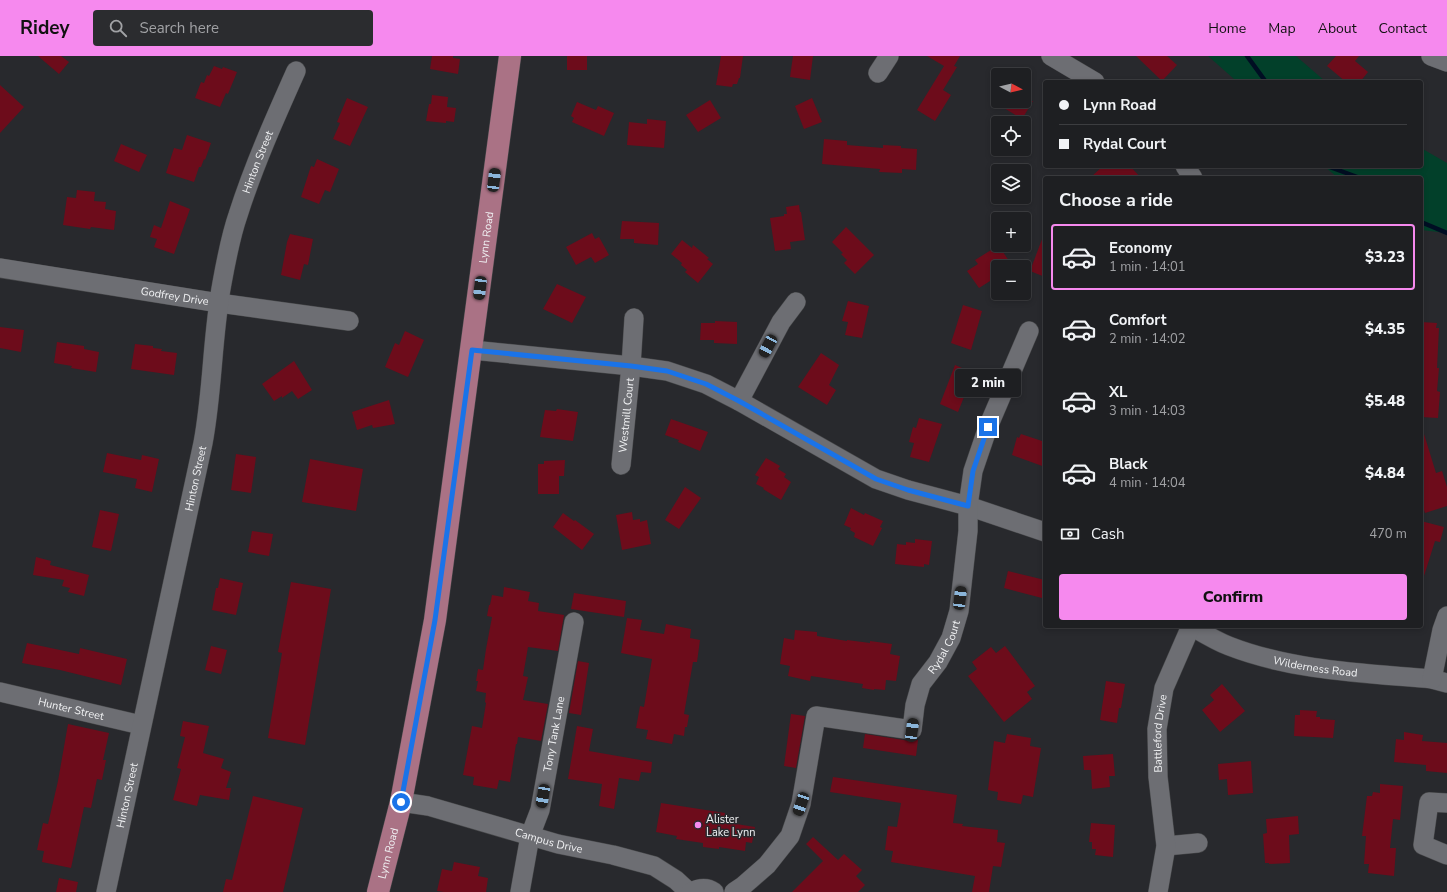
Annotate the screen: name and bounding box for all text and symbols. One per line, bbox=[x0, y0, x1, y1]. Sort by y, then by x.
search box bbox=[93, 10, 373, 46]
text: Ridey bbox=[20, 15, 69, 41]
icon: search bbox=[107, 17, 129, 39]
text: Search here bbox=[139, 18, 219, 38]
text: Home bbox=[1208, 19, 1246, 38]
text: Map bbox=[1268, 19, 1296, 38]
text: About bbox=[1318, 19, 1357, 38]
text: Contact bbox=[1379, 19, 1427, 38]
north arrow bbox=[991, 68, 1031, 108]
map controls bbox=[991, 68, 1031, 300]
text: Lynn Road bbox=[1083, 95, 1156, 115]
button: locate bbox=[991, 116, 1031, 156]
street label: Hinton Street bbox=[239, 128, 277, 195]
text: Rydal Court bbox=[1083, 134, 1166, 154]
button: layers bbox=[991, 164, 1031, 204]
car bbox=[487, 167, 501, 193]
text: Choose a ride bbox=[1059, 188, 1173, 212]
street label: Lynn Road bbox=[476, 211, 497, 264]
button: + bbox=[991, 212, 1031, 252]
text: Economy bbox=[1109, 238, 1172, 258]
icon: car bbox=[1061, 239, 1097, 275]
text: $3.23 bbox=[1365, 247, 1405, 267]
text: 1 min · 14:01 bbox=[1109, 258, 1185, 276]
button: − bbox=[991, 260, 1031, 300]
car bbox=[473, 275, 487, 301]
street label: Godfrey Drive bbox=[140, 284, 210, 309]
text: Comfort bbox=[1109, 310, 1166, 330]
icon: car bbox=[1061, 311, 1097, 347]
text: $4.35 bbox=[1365, 319, 1405, 339]
text: 2 min · 14:02 bbox=[1109, 330, 1185, 348]
car bbox=[757, 333, 779, 359]
callout: 2 min bbox=[955, 369, 1021, 397]
text: 2 min bbox=[971, 374, 1005, 392]
street label: Westmill Court bbox=[615, 377, 638, 453]
text: XL bbox=[1109, 382, 1128, 402]
icon: car bbox=[1061, 383, 1097, 419]
text: $5.48 bbox=[1365, 391, 1405, 411]
text: 3 min · 14:03 bbox=[1109, 402, 1185, 420]
route end bbox=[979, 418, 997, 436]
street label: Hinton Street bbox=[181, 445, 210, 513]
text: Black bbox=[1109, 454, 1147, 474]
icon: car bbox=[1061, 455, 1097, 491]
text: $4.84 bbox=[1365, 463, 1405, 483]
text: 4 min · 14:04 bbox=[1109, 474, 1185, 492]
icon: cash bbox=[1059, 523, 1081, 545]
text: Cash bbox=[1091, 524, 1125, 544]
text: 470 m bbox=[1369, 525, 1407, 543]
button: Confirm bbox=[1059, 574, 1407, 620]
car bbox=[953, 585, 967, 611]
street label: Rydal Court bbox=[924, 618, 964, 677]
street label: Wilderness Road bbox=[1272, 653, 1358, 681]
street label: Battleford Drive bbox=[1150, 693, 1171, 773]
street label: Hunter Street bbox=[36, 694, 106, 724]
street label: Tony Tank Lane bbox=[540, 695, 568, 773]
car bbox=[904, 717, 920, 743]
street label: Hinton Street bbox=[113, 761, 142, 829]
car bbox=[535, 783, 551, 809]
car bbox=[791, 791, 811, 817]
route start bbox=[392, 793, 410, 811]
place label: Alister Lake Lynn bbox=[706, 812, 756, 840]
marker: Alister Lake Lynn bbox=[693, 820, 703, 830]
street label: Campus Drive bbox=[513, 825, 584, 857]
street label: Lynn Road bbox=[375, 826, 402, 880]

